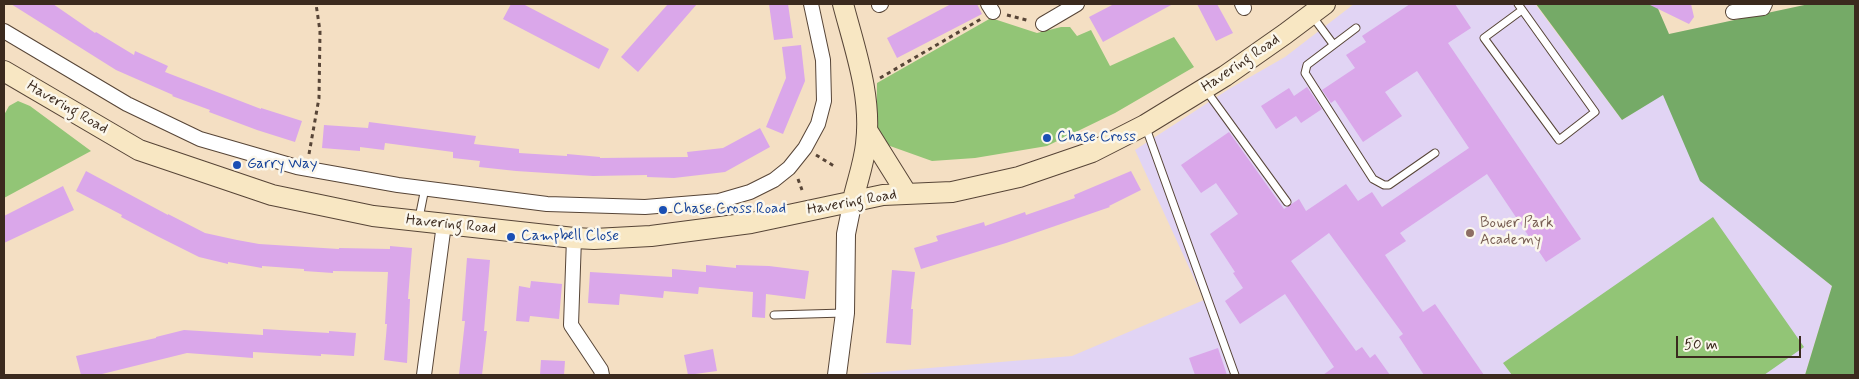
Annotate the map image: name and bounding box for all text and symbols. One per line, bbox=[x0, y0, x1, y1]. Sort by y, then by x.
street label: Havering Road bbox=[1198, 31, 1284, 97]
street label: Havering Road bbox=[23, 78, 111, 138]
place label: Chase Cross bbox=[1057, 129, 1136, 147]
marker: Chase Cross bbox=[1041, 132, 1053, 144]
place label: Garry Way bbox=[247, 156, 317, 174]
marker: Garry Way bbox=[231, 159, 243, 171]
street label: Havering Road bbox=[806, 186, 898, 220]
place label: Chase Cross Road bbox=[673, 201, 786, 219]
marker: Chase Cross Road bbox=[657, 204, 669, 216]
street label: Havering Road bbox=[405, 211, 497, 239]
place label: Bower Park Academy bbox=[1480, 215, 1553, 250]
marker: Bower Park Academy bbox=[1464, 227, 1476, 239]
place label: Campbell Close bbox=[521, 228, 619, 246]
marker: Campbell Close bbox=[505, 231, 517, 243]
scale bar bbox=[1679, 326, 1804, 358]
text: 50 m bbox=[1684, 335, 1718, 355]

